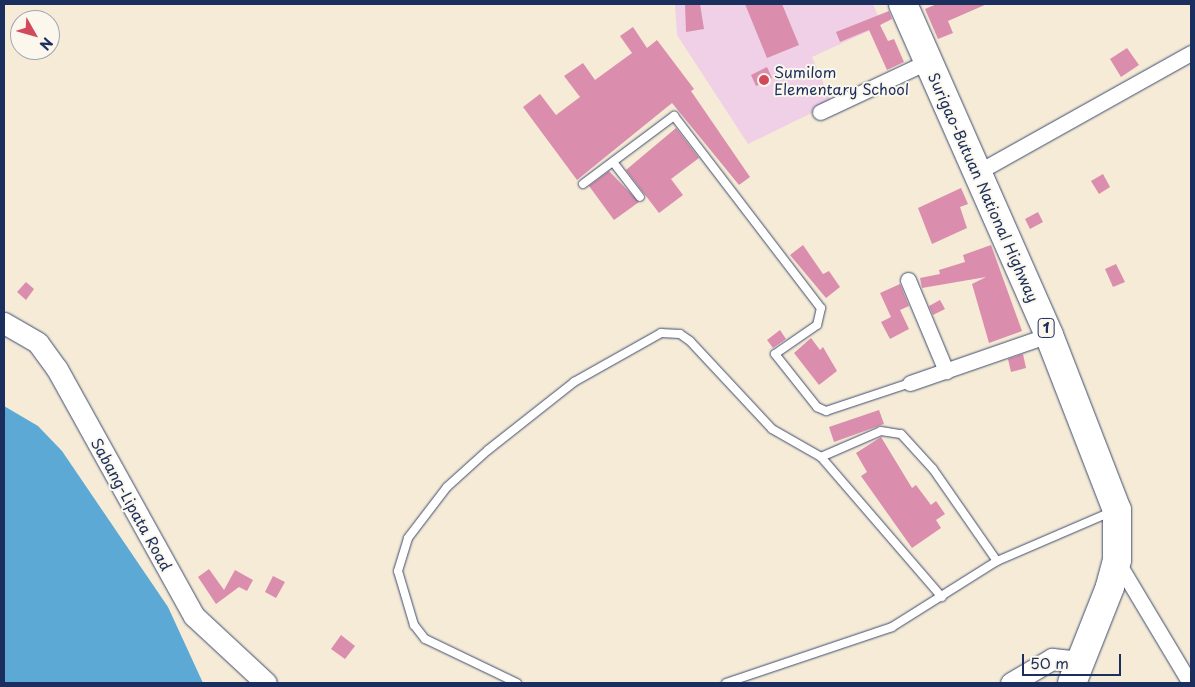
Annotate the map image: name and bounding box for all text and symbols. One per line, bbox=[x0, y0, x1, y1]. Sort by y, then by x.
north arrow bbox=[10, 10, 60, 60]
text: N bbox=[35, 33, 58, 55]
place label: Sumilom Elementary School bbox=[774, 62, 909, 97]
street label: Surigao-Butuan National Highway bbox=[925, 70, 1043, 304]
marker: Sumilom Elementary School bbox=[758, 74, 770, 86]
road number: 1 bbox=[1037, 316, 1055, 339]
street label: Sabang-Lipata Road bbox=[88, 435, 176, 573]
scale bar bbox=[1025, 644, 1124, 676]
text: 50 m bbox=[1030, 651, 1069, 674]

